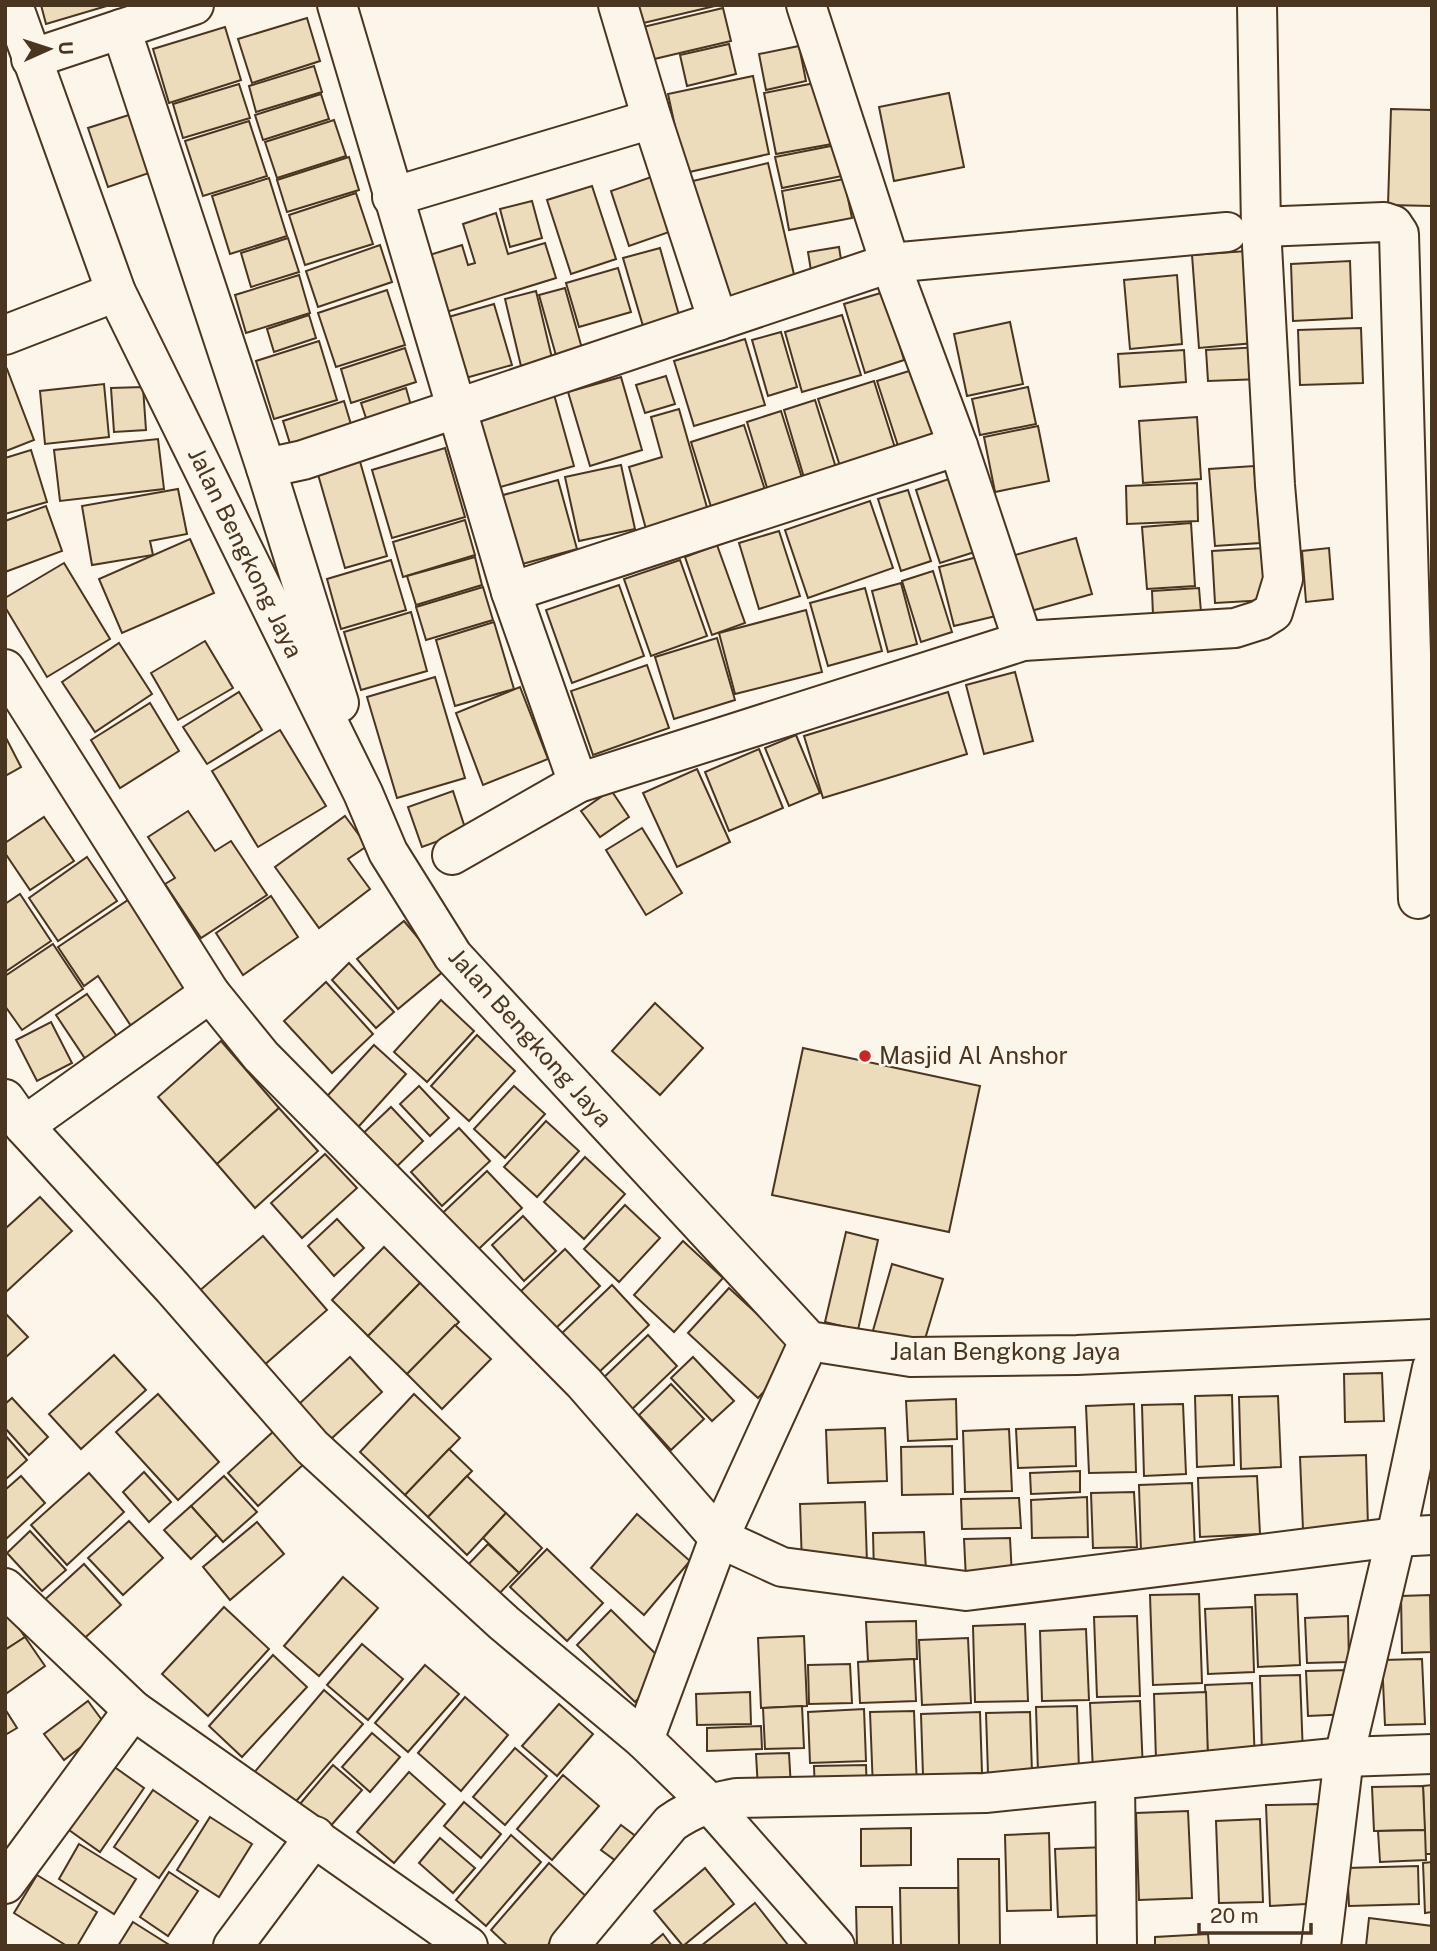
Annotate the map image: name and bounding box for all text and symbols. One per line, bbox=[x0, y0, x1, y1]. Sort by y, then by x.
north arrow bbox=[14, 14, 84, 84]
text: U bbox=[55, 41, 77, 56]
street label: Jalan Bengkong Jaya bbox=[183, 443, 309, 662]
street label: Jalan Bengkong Jaya bbox=[443, 942, 618, 1132]
place label: Masjid Al Anshor bbox=[879, 1041, 1068, 1069]
marker: Masjid Al Anshor bbox=[857, 1048, 873, 1064]
street label: Jalan Bengkong Jaya bbox=[890, 1337, 1120, 1365]
scale bar bbox=[1199, 1892, 1311, 1936]
text: 20 m bbox=[1210, 1903, 1259, 1928]

